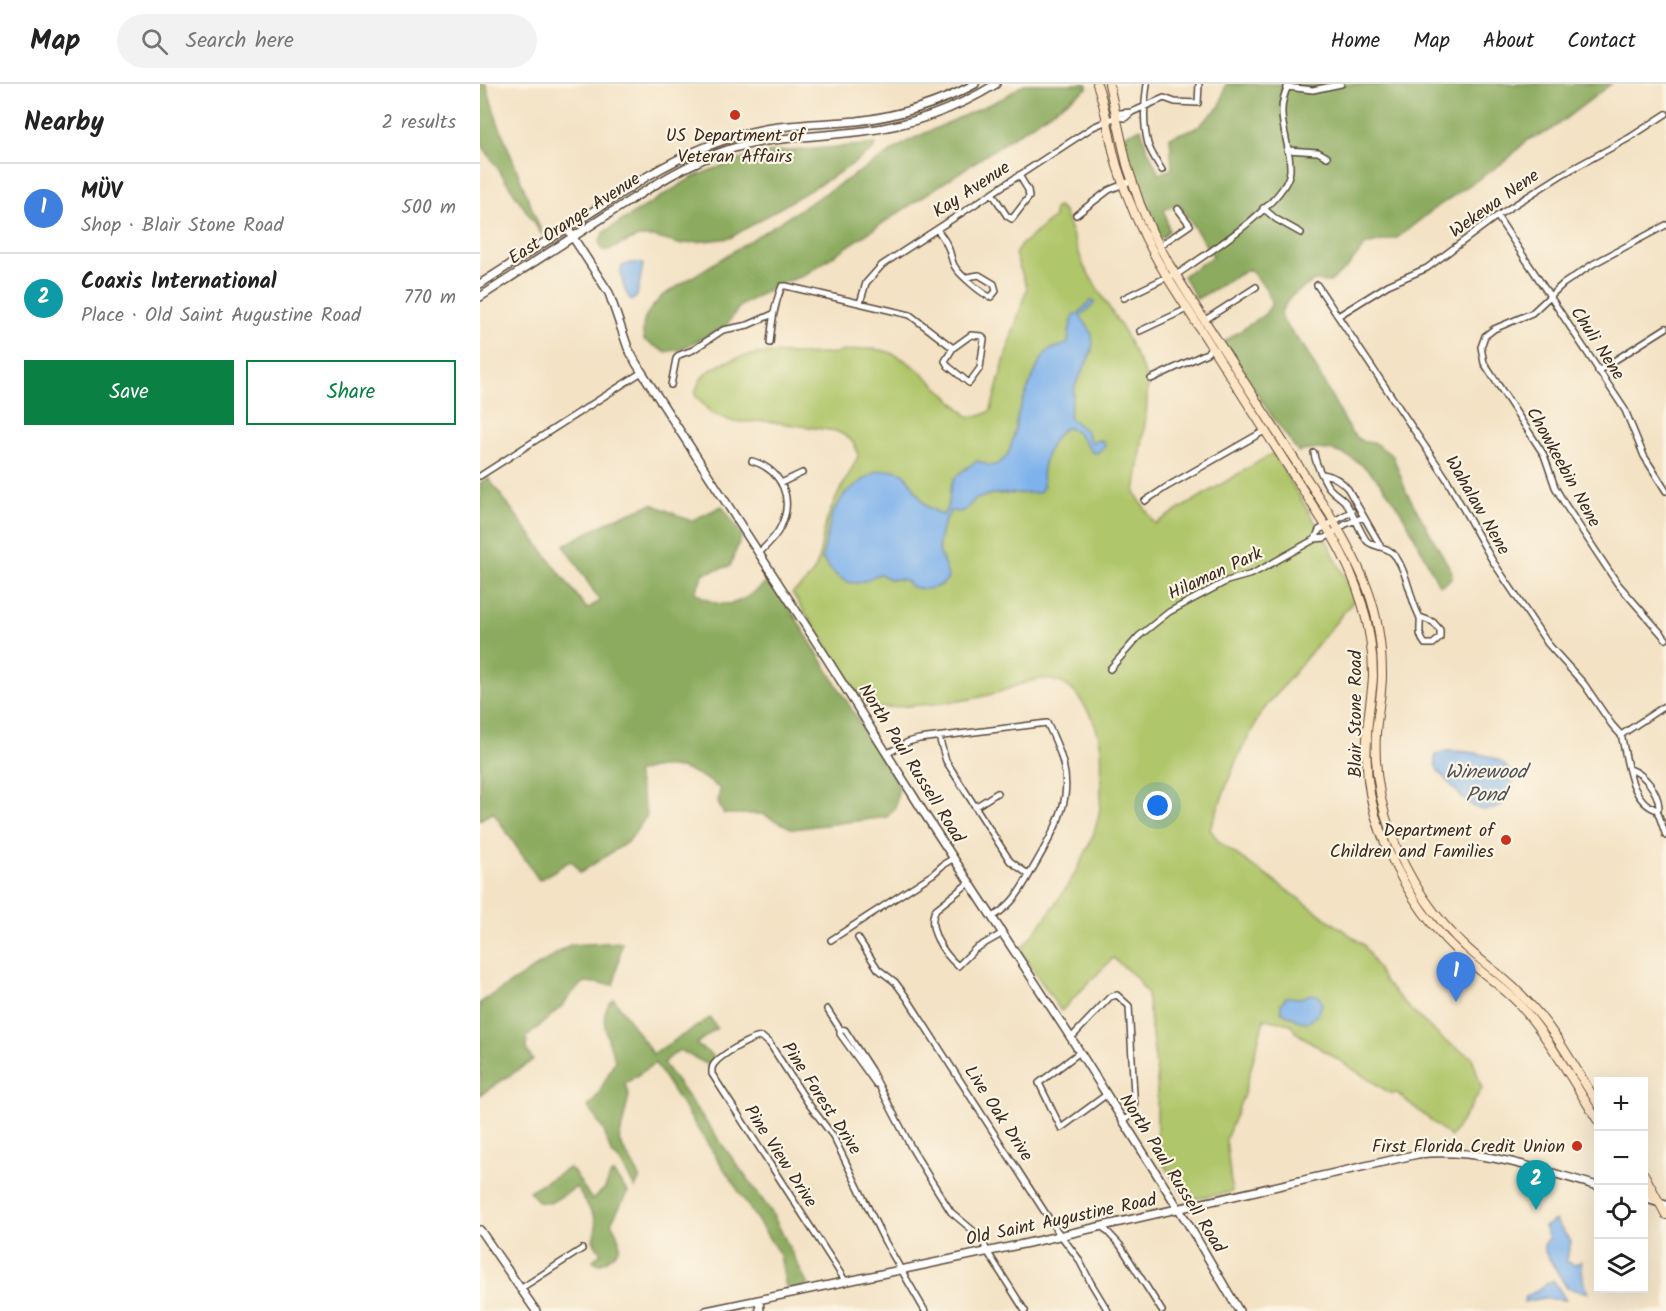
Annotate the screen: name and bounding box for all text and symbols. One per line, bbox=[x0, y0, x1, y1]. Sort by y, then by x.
search box bbox=[117, 14, 537, 68]
text: Map bbox=[30, 19, 81, 64]
text: Search here bbox=[186, 24, 294, 59]
icon: search bbox=[138, 25, 171, 58]
text: Home bbox=[1331, 25, 1380, 58]
text: Map bbox=[1413, 25, 1450, 58]
text: About bbox=[1483, 25, 1534, 58]
text: Contact bbox=[1567, 25, 1636, 58]
text: Nearby bbox=[24, 102, 104, 144]
text: 2 results bbox=[381, 107, 456, 139]
marker: US Department of Veteran Affairs bbox=[728, 108, 742, 122]
place label: US Department of Veteran Affairs bbox=[666, 122, 806, 172]
street label: Kay Avenue bbox=[927, 154, 1017, 226]
street label: Wekewa Nene bbox=[1444, 162, 1546, 246]
street label: East Orange Avenue bbox=[503, 166, 647, 273]
text: MÜV bbox=[81, 175, 122, 210]
text: 1 bbox=[40, 192, 47, 224]
text: 500 m bbox=[401, 192, 456, 224]
text: Shop · Blair Stone Road bbox=[81, 210, 283, 242]
text: Coaxis International bbox=[81, 265, 277, 300]
text: 2 bbox=[38, 282, 49, 314]
text: 770 m bbox=[404, 282, 456, 314]
text: Place · Old Saint Augustine Road bbox=[81, 300, 361, 332]
street label: Chuli Nene bbox=[1562, 301, 1632, 387]
button: Save bbox=[24, 360, 234, 425]
button: Share bbox=[246, 360, 456, 425]
street label: Chowkeebin Nene bbox=[1518, 402, 1608, 533]
street label: Wahalaw Nene bbox=[1436, 451, 1517, 561]
street label: Hilaman Park bbox=[1164, 540, 1268, 609]
street label: Blair Stone Road bbox=[1342, 649, 1371, 778]
street label: North Paul Russell Road bbox=[850, 678, 972, 850]
water label: Winewood Pond bbox=[1445, 757, 1532, 812]
your location bbox=[1143, 791, 1172, 820]
place label: Department of Children and Families bbox=[1330, 817, 1496, 867]
marker: Department of Children and Families bbox=[1499, 833, 1513, 847]
pin: 1 bbox=[1436, 952, 1476, 1002]
street label: Pine Forest Drive bbox=[773, 1036, 868, 1161]
street label: Live Oak Drive bbox=[956, 1060, 1040, 1168]
map controls bbox=[1594, 1077, 1648, 1293]
button: + bbox=[1594, 1077, 1648, 1131]
street label: North Paul Russell Road bbox=[1111, 1088, 1233, 1260]
street label: Pine View Drive bbox=[735, 1100, 824, 1214]
button: − bbox=[1594, 1131, 1648, 1185]
place label: First Florida Credit Union bbox=[1372, 1133, 1565, 1162]
marker: First Florida Credit Union bbox=[1570, 1139, 1584, 1153]
pin: 2 bbox=[1516, 1160, 1556, 1210]
button: locate bbox=[1594, 1185, 1648, 1239]
street label: Old Saint Augustine Road bbox=[963, 1186, 1160, 1255]
button: layers bbox=[1594, 1239, 1648, 1293]

